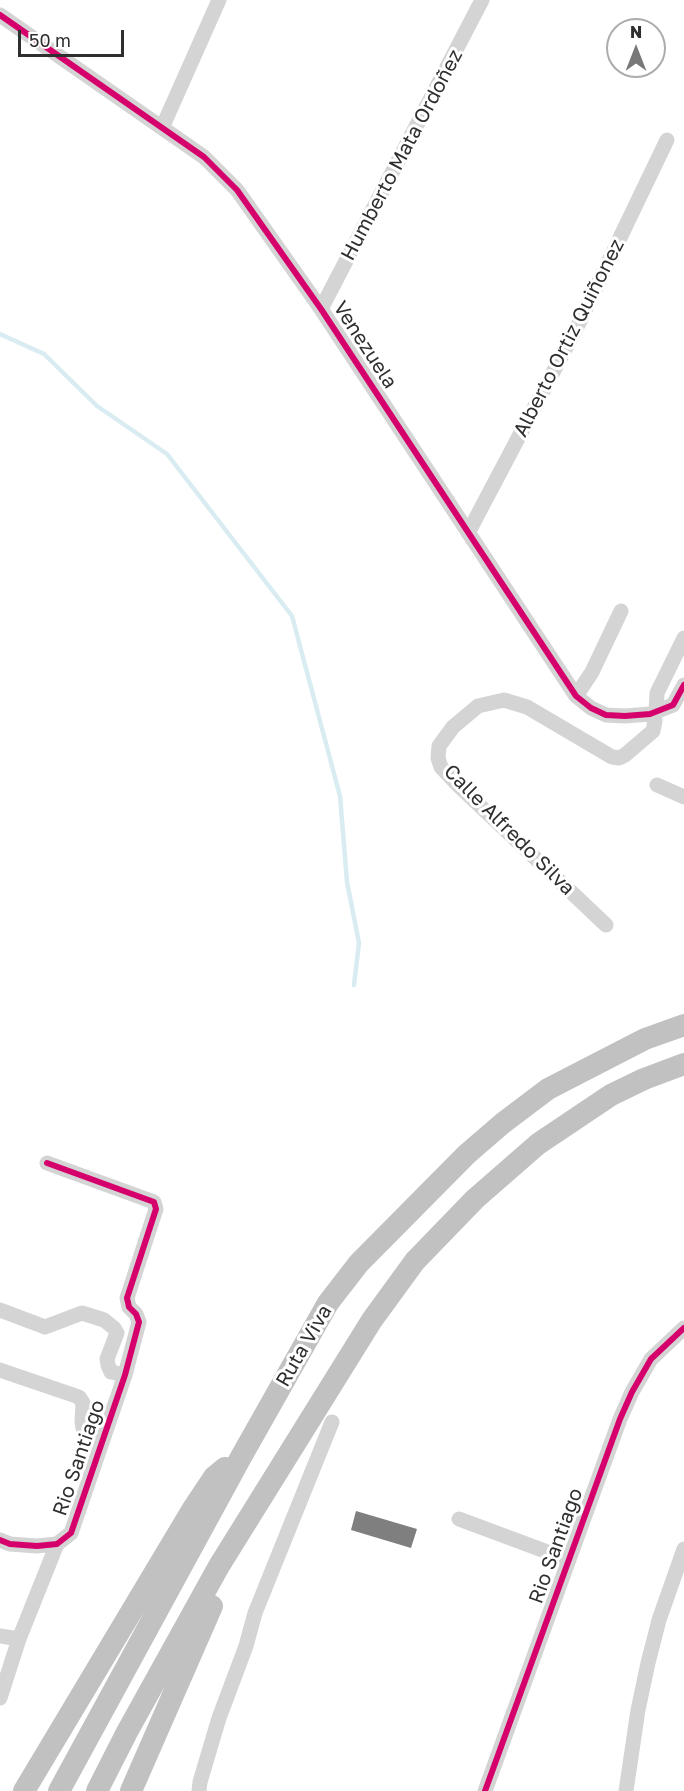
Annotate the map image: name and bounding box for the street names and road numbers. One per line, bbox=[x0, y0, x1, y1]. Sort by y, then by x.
street label: Humberto Mata Ordoñez bbox=[336, 45, 468, 265]
street label: Alberto Ortiz Quiñonez bbox=[509, 235, 629, 441]
street label: Venezuela bbox=[328, 297, 402, 393]
street label: Calle Alfredo Silva bbox=[439, 760, 579, 900]
street label: Ruta Viva bbox=[271, 1301, 337, 1391]
street label: Rio Santiago bbox=[48, 1397, 110, 1519]
street label: Rio Santiago bbox=[524, 1485, 588, 1607]

